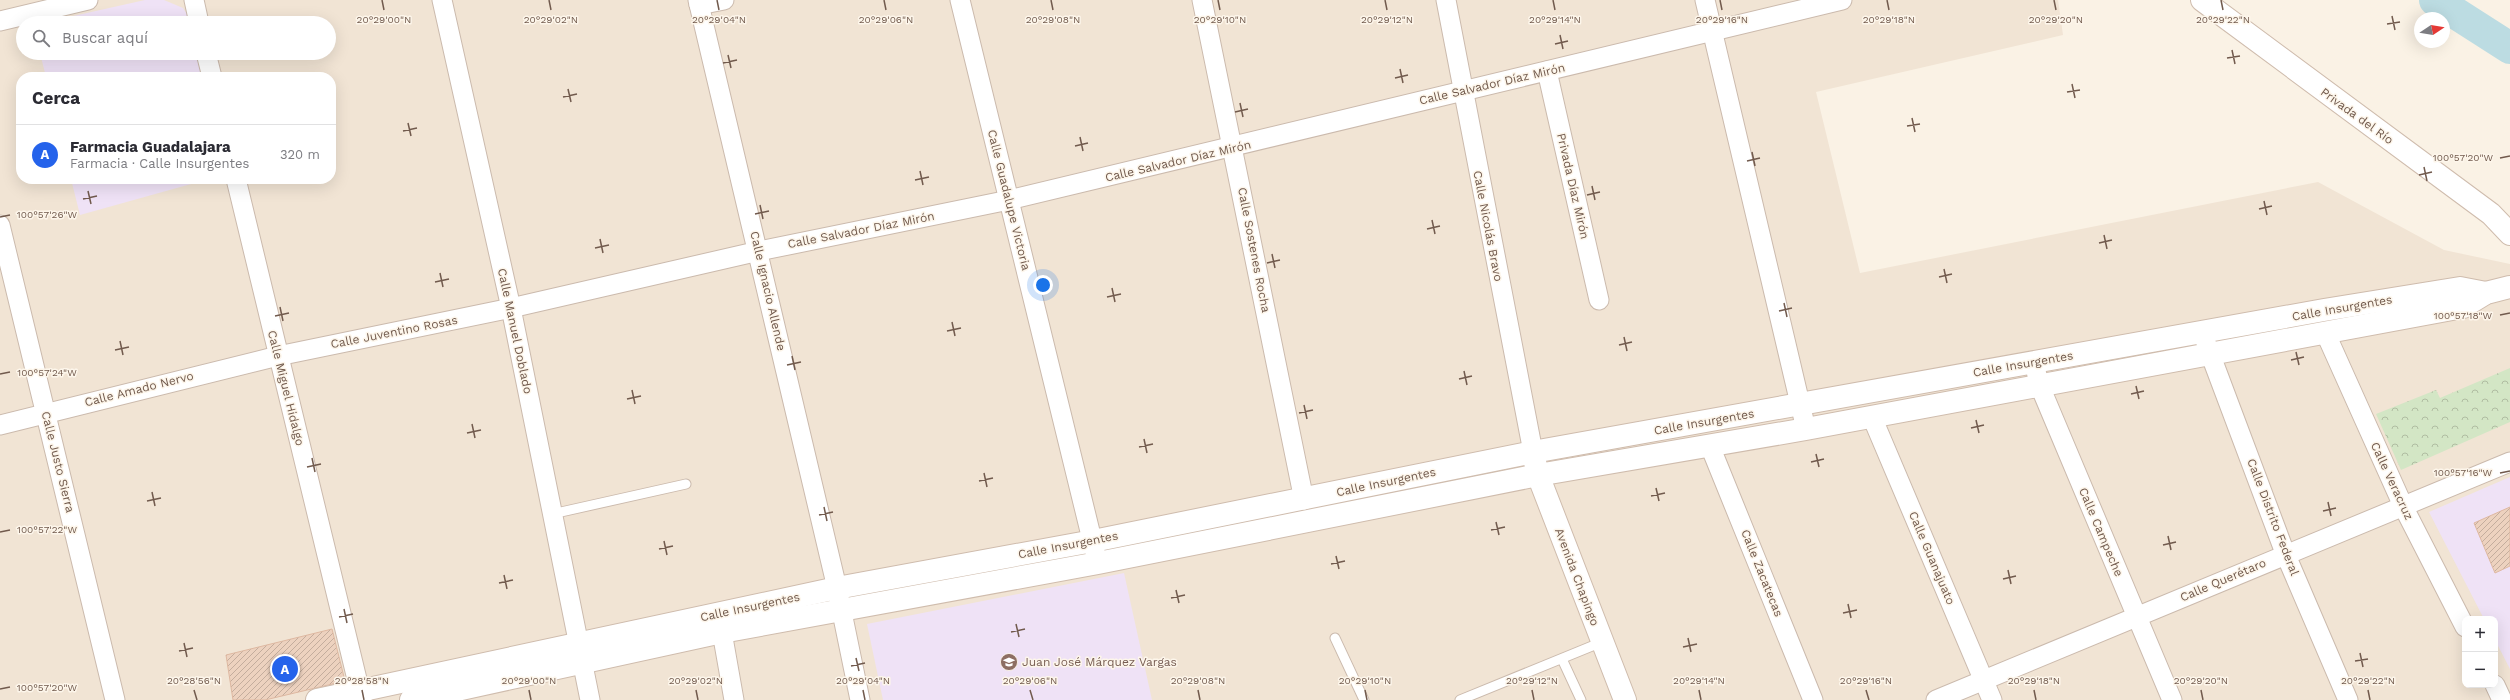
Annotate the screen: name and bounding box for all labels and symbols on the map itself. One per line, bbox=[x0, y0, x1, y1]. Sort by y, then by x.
north arrow bbox=[2414, 12, 2450, 48]
text: 20°29'00"N bbox=[357, 14, 411, 25]
text: 20°29'02"N bbox=[524, 14, 578, 25]
text: 20°29'04"N bbox=[692, 14, 746, 25]
text: 20°29'06"N bbox=[859, 14, 913, 25]
text: 20°29'08"N bbox=[1026, 14, 1080, 25]
text: 20°29'10"N bbox=[1194, 14, 1246, 25]
text: 20°29'12"N bbox=[1361, 14, 1413, 25]
text: 20°29'14"N bbox=[1529, 14, 1581, 25]
text: 20°29'16"N bbox=[1696, 14, 1748, 25]
text: 20°29'18"N bbox=[1863, 14, 1915, 25]
text: 20°29'20"N bbox=[2029, 14, 2083, 25]
text: 20°29'22"N bbox=[2196, 14, 2250, 25]
street label: Calle Salvador Díaz Mirón bbox=[1418, 60, 1566, 108]
street label: Privada del Río bbox=[2318, 85, 2396, 147]
street label: Calle Guadalupe Victoria bbox=[985, 128, 1033, 272]
street label: Privada Díaz Mirón bbox=[1554, 132, 1592, 240]
street label: Calle Salvador Díaz Mirón bbox=[1104, 137, 1252, 185]
text: 100°57'20"W bbox=[2433, 152, 2494, 163]
street label: Calle Nicolás Bravo bbox=[1470, 169, 1506, 283]
street label: Calle Sostenes Rocha bbox=[1235, 186, 1273, 314]
text: 100°57'26"W bbox=[17, 209, 78, 220]
street label: Calle Salvador Díaz Mirón bbox=[786, 209, 936, 251]
street label: Calle Ignacio Allende bbox=[747, 230, 789, 352]
street label: Calle Manuel Doblado bbox=[495, 267, 535, 395]
your location bbox=[1033, 275, 1053, 295]
street label: Calle Insurgentes bbox=[2291, 292, 2393, 324]
text: 100°57'18"W bbox=[2434, 310, 2493, 321]
street label: Calle Juventino Rosas bbox=[329, 313, 459, 351]
street label: Calle Miguel Hidalgo bbox=[265, 329, 307, 447]
street label: Calle Insurgentes bbox=[1972, 348, 2074, 380]
text: 100°57'24"W bbox=[17, 367, 77, 378]
street label: Calle Amado Nervo bbox=[83, 369, 195, 409]
street label: Calle Insurgentes bbox=[1653, 406, 1755, 438]
street label: Calle Justo Sierra bbox=[39, 410, 77, 514]
street label: Calle Veracruz bbox=[2368, 440, 2416, 522]
street label: Calle Distrito Federal bbox=[2244, 457, 2302, 578]
street label: Calle Insurgentes bbox=[1335, 465, 1437, 499]
text: 100°57'16"W bbox=[2434, 467, 2493, 478]
street label: Calle Campeche bbox=[2076, 485, 2126, 579]
street label: Calle Guanajuato bbox=[1906, 509, 1958, 607]
text: 100°57'22"W bbox=[17, 524, 77, 535]
street label: Avenida Chapingo bbox=[1552, 526, 1602, 628]
street label: Calle Zacatecas bbox=[1738, 527, 1786, 619]
street label: Calle Insurgentes bbox=[1017, 528, 1119, 562]
street label: Calle Querétaro bbox=[2178, 556, 2268, 604]
street label: Calle Insurgentes bbox=[699, 590, 801, 624]
school or university icon: Juan José Márquez Vargas bbox=[999, 652, 1019, 672]
pin: A bbox=[272, 654, 298, 684]
place label: Juan José Márquez Vargas bbox=[1022, 655, 1177, 669]
text: 20°28'56"N bbox=[167, 675, 221, 686]
text: 20°28'58"N bbox=[335, 675, 389, 686]
text: 20°29'00"N bbox=[502, 675, 556, 686]
text: 20°29'02"N bbox=[669, 675, 723, 686]
text: 20°29'04"N bbox=[836, 675, 890, 686]
text: 20°29'06"N bbox=[1003, 675, 1057, 686]
text: 20°29'08"N bbox=[1171, 675, 1225, 686]
text: 20°29'10"N bbox=[1339, 675, 1391, 686]
text: 20°29'12"N bbox=[1506, 675, 1558, 686]
text: 20°29'14"N bbox=[1673, 675, 1725, 686]
text: 20°29'16"N bbox=[1840, 675, 1892, 686]
text: 20°29'18"N bbox=[2008, 675, 2060, 686]
text: 20°29'20"N bbox=[2174, 675, 2228, 686]
text: 20°29'22"N bbox=[2341, 675, 2395, 686]
text: 100°57'20"W bbox=[17, 682, 78, 693]

